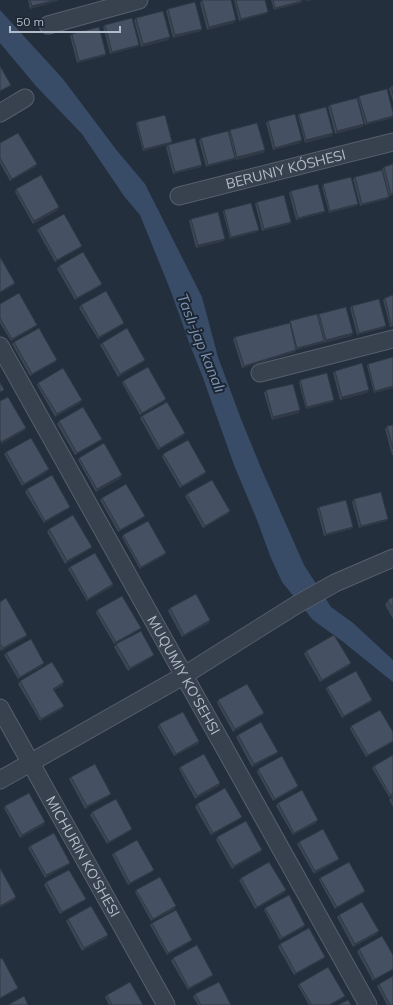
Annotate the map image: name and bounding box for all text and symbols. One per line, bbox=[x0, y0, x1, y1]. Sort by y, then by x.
scale bar bbox=[10, 8, 120, 34]
text: 50 m bbox=[16, 14, 44, 29]
street label: BERUNIY KÓSHESI bbox=[224, 145, 348, 193]
water label: Taslı-jap kanalı bbox=[173, 291, 230, 395]
street label: MUQUMIY KO'SEHSI bbox=[143, 612, 224, 738]
street label: MICHURIN KO'SHESI bbox=[42, 793, 124, 920]

